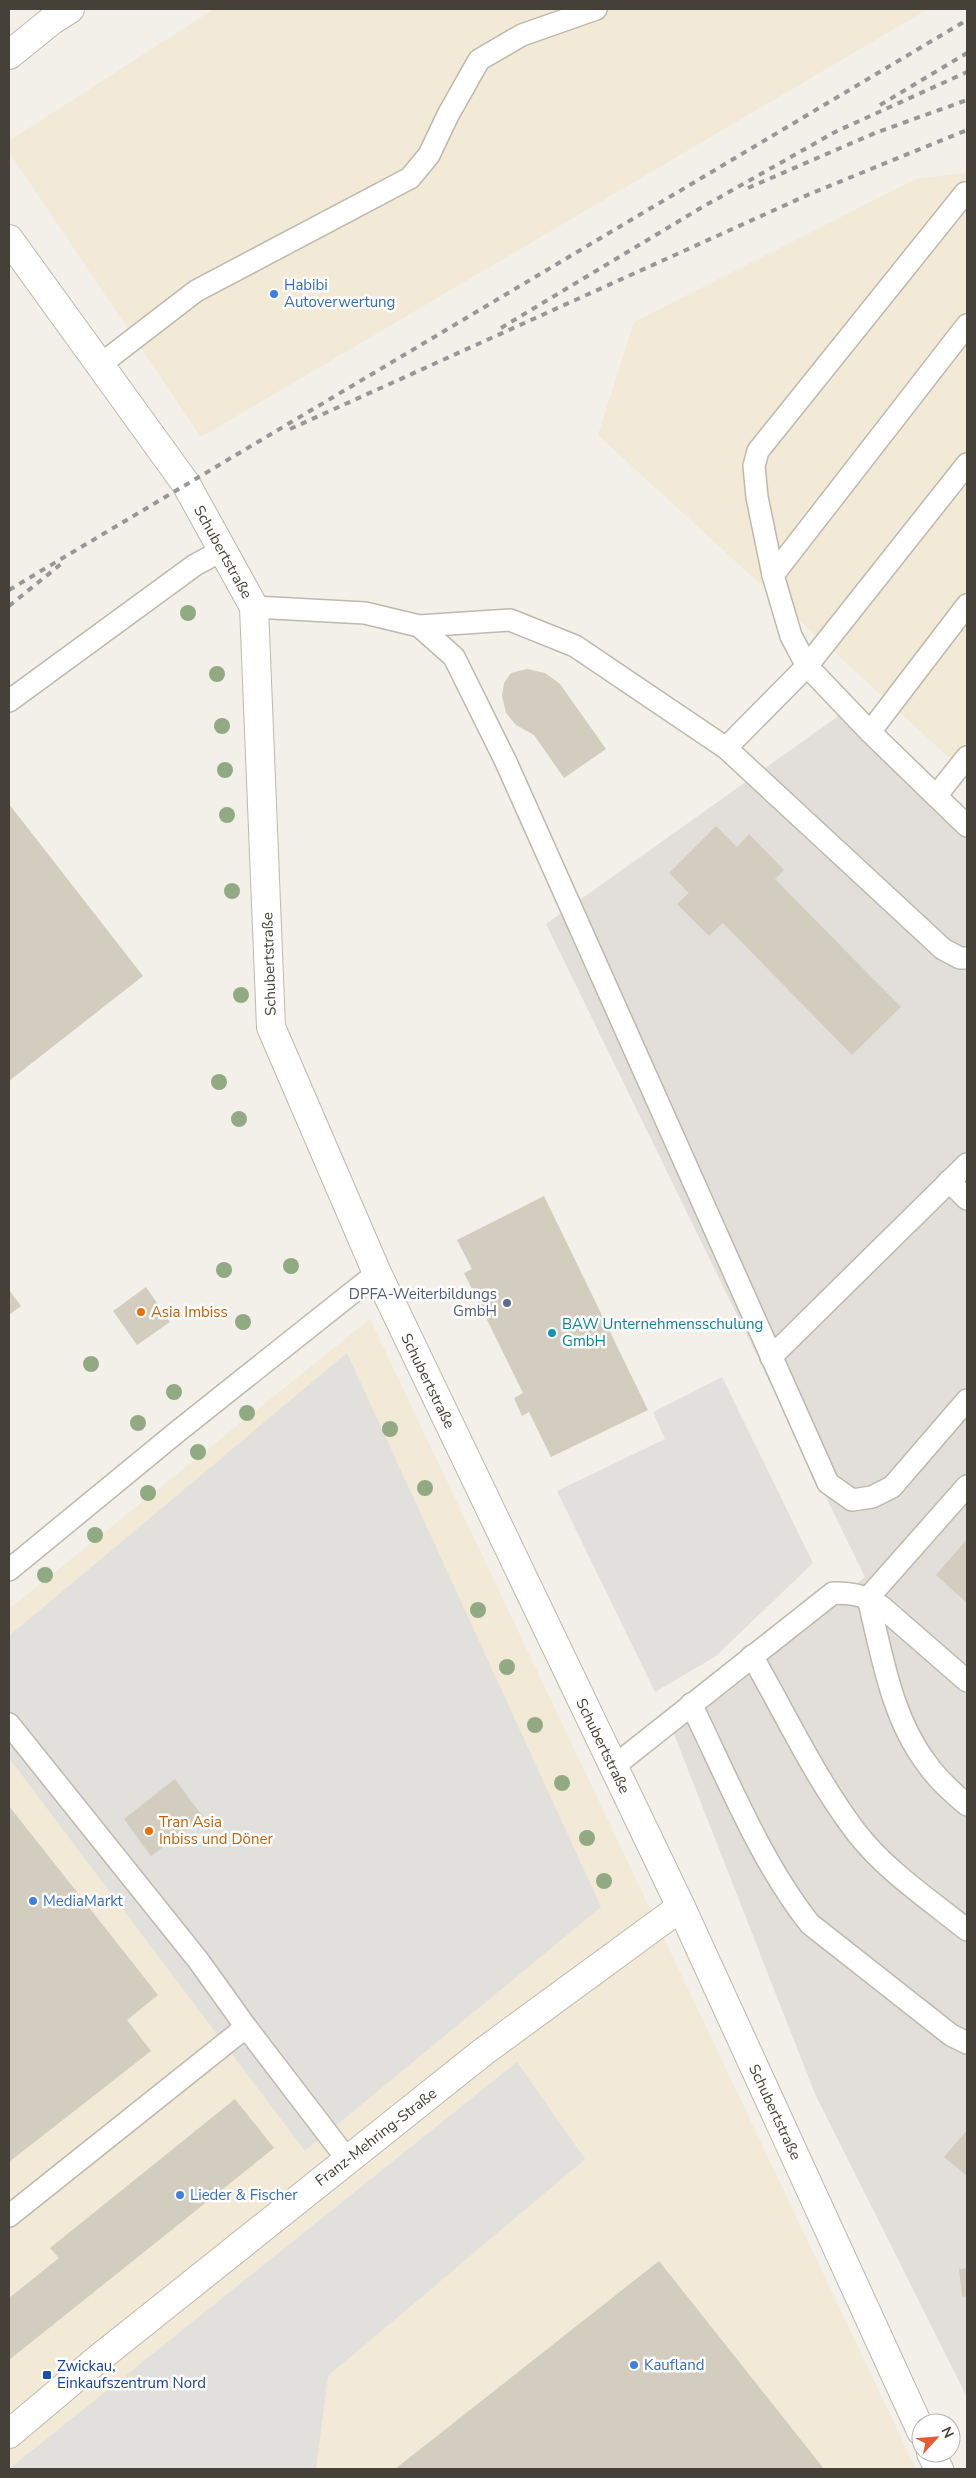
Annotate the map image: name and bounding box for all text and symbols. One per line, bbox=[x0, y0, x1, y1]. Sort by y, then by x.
place label: Habibi Autoverwertung bbox=[284, 275, 395, 312]
marker: Habibi Autoverwertung bbox=[268, 288, 280, 300]
street label: Schubertstraße bbox=[189, 502, 257, 602]
street label: Schubertstraße bbox=[257, 912, 281, 1016]
place label: DPFA-Weiterbildungs GmbH bbox=[349, 1284, 497, 1321]
marker: DPFA-Weiterbildungs GmbH bbox=[501, 1297, 513, 1309]
place label: Asia Imbiss bbox=[151, 1302, 228, 1322]
marker: Asia Imbiss bbox=[135, 1306, 147, 1318]
place label: BAW Unternehmensschulung GmbH bbox=[562, 1314, 763, 1351]
marker: BAW Unternehmensschulung GmbH bbox=[546, 1327, 558, 1339]
street label: Schubertstraße bbox=[396, 1330, 460, 1432]
street label: Schubertstraße bbox=[571, 1695, 635, 1797]
place label: Tran Asia Inbiss und Döner bbox=[159, 1812, 273, 1849]
marker: Tran Asia Inbiss und Döner bbox=[143, 1825, 155, 1837]
place label: MediaMarkt bbox=[43, 1891, 123, 1911]
marker: MediaMarkt bbox=[27, 1895, 39, 1907]
street label: Schubertstraße bbox=[744, 2061, 806, 2163]
street label: Franz-Mehring-Straße bbox=[311, 2083, 441, 2191]
place label: Lieder & Fischer bbox=[190, 2185, 298, 2205]
marker: Lieder & Fischer bbox=[174, 2189, 186, 2201]
place label: Kaufland bbox=[644, 2355, 704, 2375]
place label: Zwickau, Einkaufszentrum Nord bbox=[57, 2356, 206, 2393]
marker: Kaufland bbox=[628, 2359, 640, 2371]
marker: Zwickau, Einkaufszentrum Nord bbox=[41, 2369, 53, 2381]
north arrow bbox=[911, 2413, 961, 2463]
text: N bbox=[936, 2424, 958, 2441]

